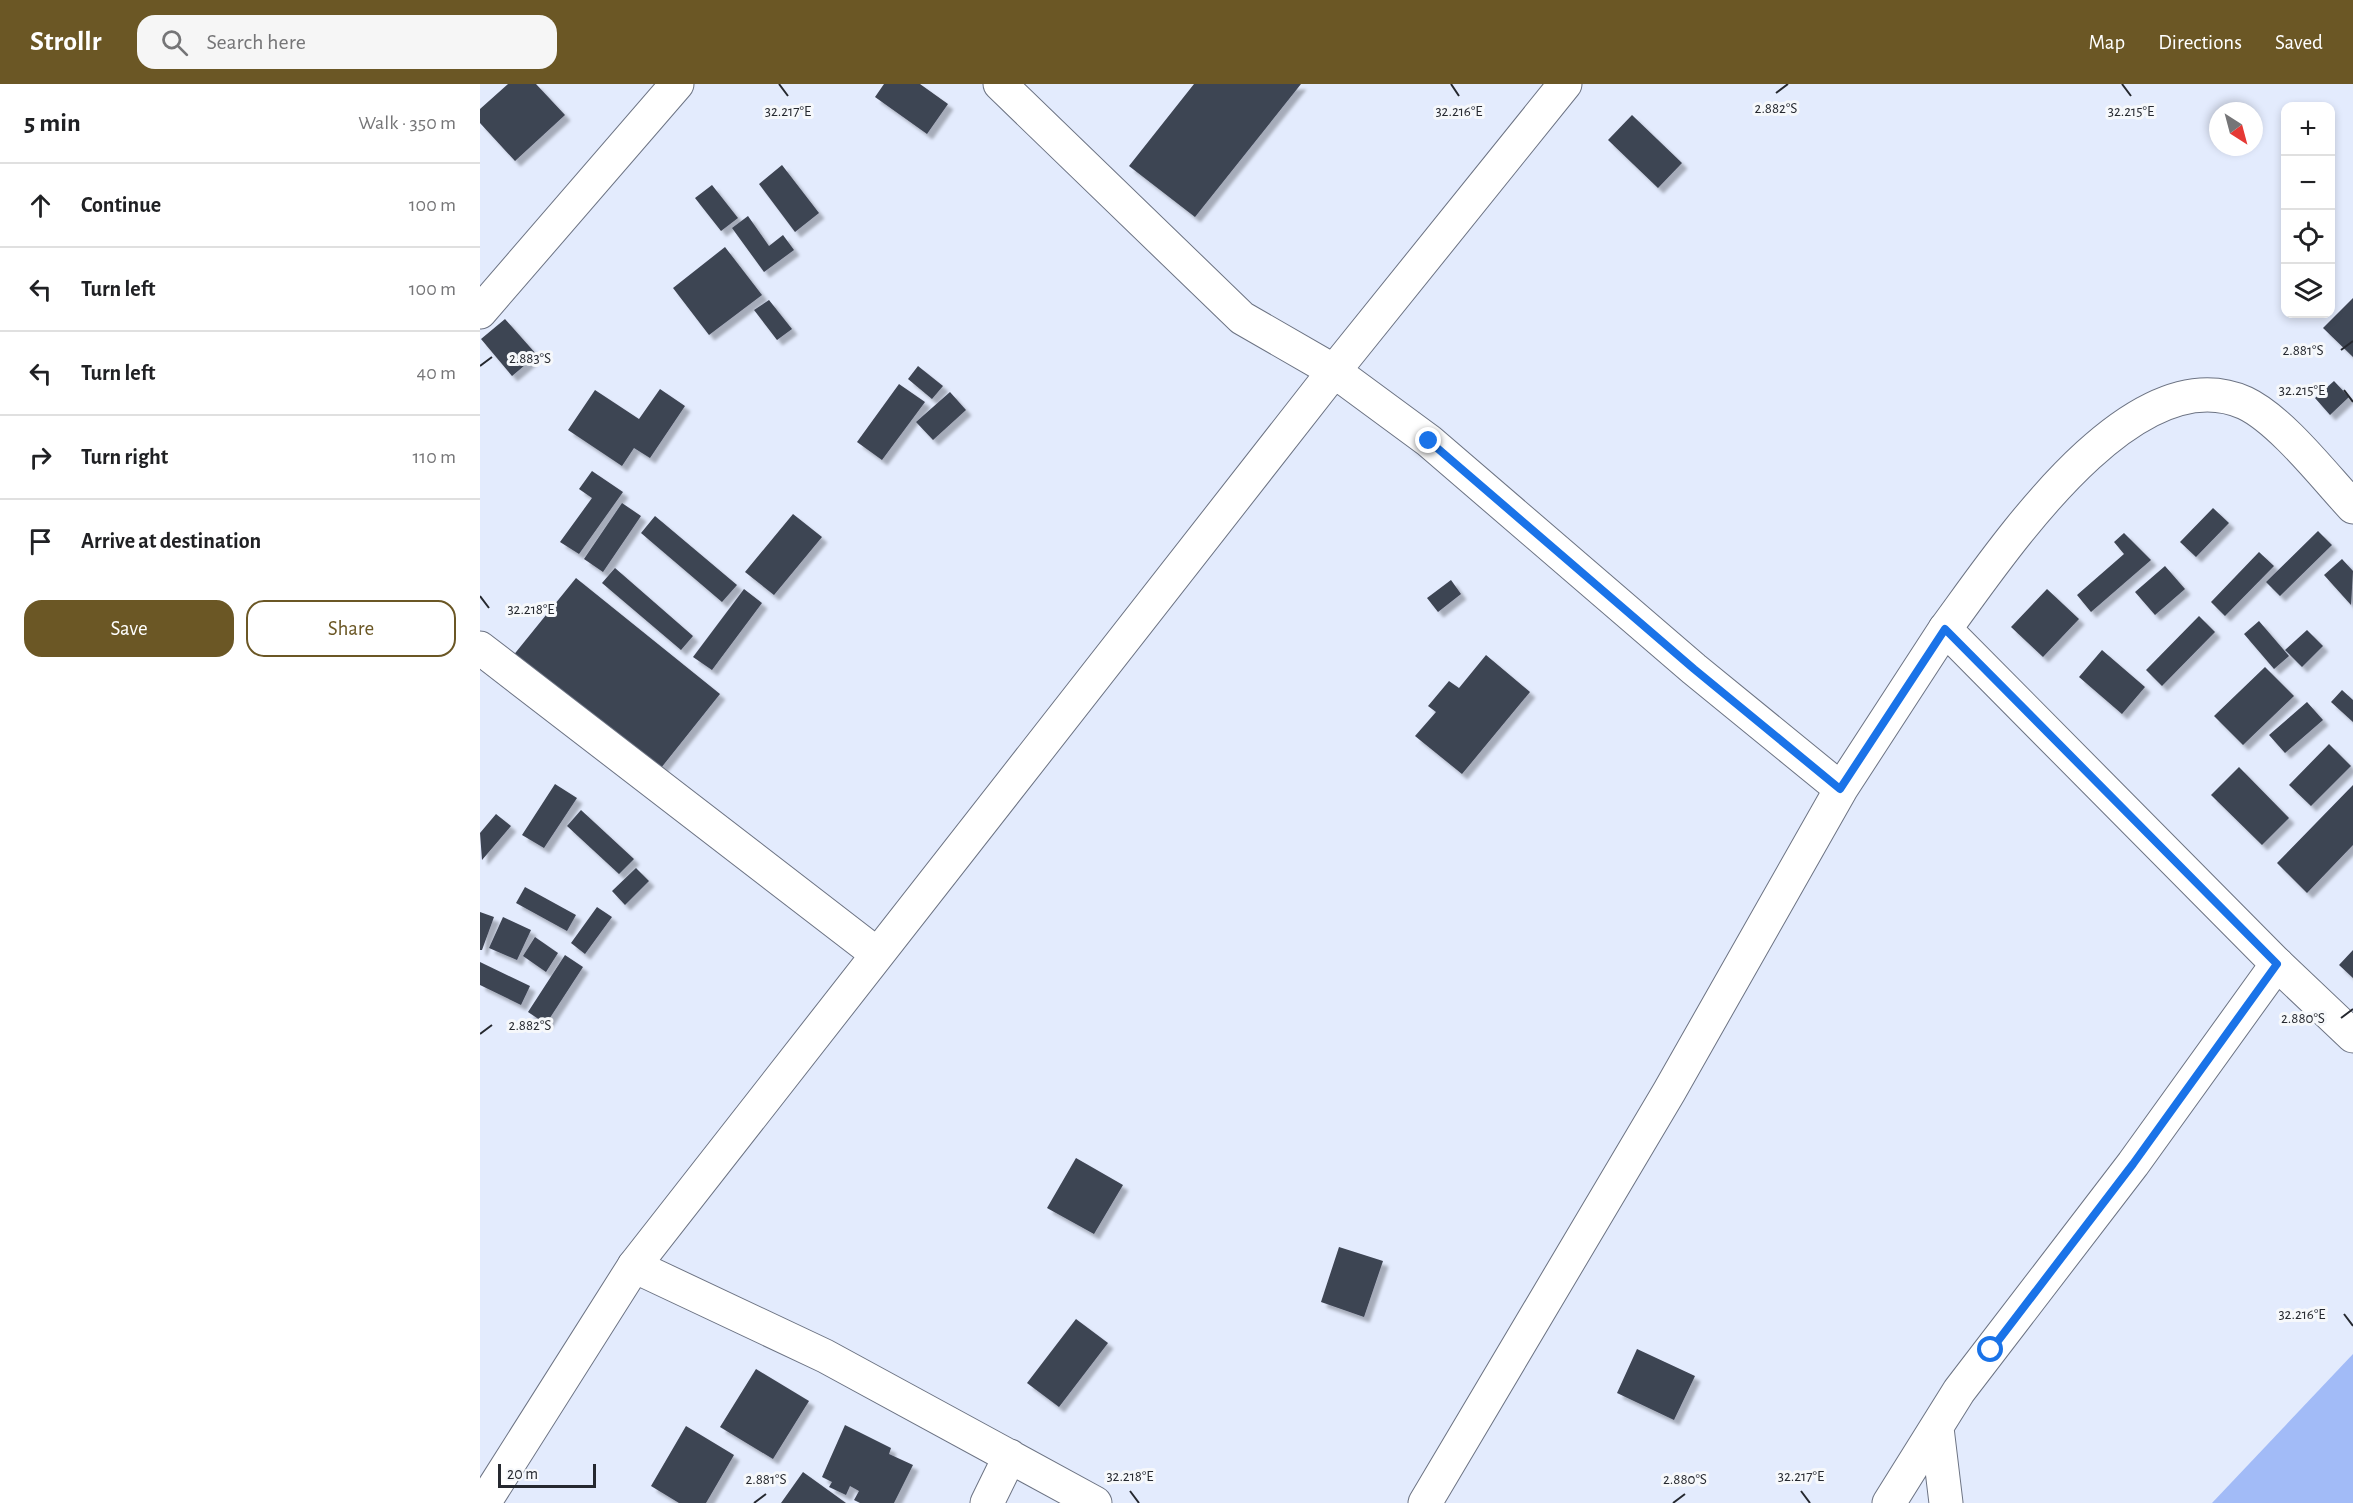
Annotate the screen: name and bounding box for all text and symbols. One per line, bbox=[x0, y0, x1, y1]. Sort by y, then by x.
search box bbox=[137, 15, 557, 69]
icon: search bbox=[158, 26, 191, 59]
text: Strollr bbox=[30, 28, 101, 56]
text: Search here bbox=[206, 31, 306, 53]
text: Map bbox=[2089, 32, 2125, 53]
text: Directions bbox=[2158, 32, 2242, 53]
text: Saved bbox=[2275, 32, 2323, 53]
text: 2.882°S bbox=[1755, 101, 1797, 116]
north arrow bbox=[2209, 102, 2263, 156]
map controls bbox=[2281, 102, 2335, 318]
button: + bbox=[2281, 102, 2335, 156]
text: 32.217°E bbox=[765, 104, 811, 119]
text: 32.216°E bbox=[1435, 104, 1483, 119]
text: 32.215°E bbox=[2108, 104, 2154, 119]
text: 5 min bbox=[24, 110, 81, 136]
text: Walk · 350 m bbox=[358, 113, 456, 133]
button: − bbox=[2281, 156, 2335, 210]
icon: ahead bbox=[24, 189, 57, 222]
text: Continue bbox=[81, 194, 161, 216]
text: 100 m bbox=[409, 195, 456, 215]
button: locate bbox=[2281, 210, 2335, 264]
button: layers bbox=[2281, 264, 2335, 318]
icon: left bbox=[24, 273, 57, 306]
text: Turn left bbox=[81, 278, 155, 300]
text: 100 m bbox=[409, 279, 456, 299]
text: 2.881°S bbox=[2282, 343, 2324, 358]
text: 2.883°S bbox=[509, 351, 551, 366]
icon: left bbox=[24, 357, 57, 390]
text: Turn left bbox=[81, 362, 155, 384]
text: 40 m bbox=[417, 363, 456, 383]
text: 32.215°E bbox=[2279, 383, 2325, 398]
route end bbox=[1415, 427, 1441, 453]
icon: right bbox=[24, 441, 57, 474]
text: Turn right bbox=[81, 446, 168, 468]
text: 110 m bbox=[412, 447, 456, 467]
icon: arrive bbox=[24, 525, 57, 558]
text: Arrive at destination bbox=[81, 530, 261, 552]
button: Save bbox=[24, 600, 234, 657]
button: Share bbox=[246, 600, 456, 657]
text: 32.218°E bbox=[507, 602, 555, 617]
text: 2.880°S bbox=[2281, 1011, 2325, 1026]
text: 2.882°S bbox=[509, 1018, 551, 1033]
text: 32.216°E bbox=[2278, 1307, 2326, 1322]
route start bbox=[1977, 1336, 2003, 1362]
scale bar bbox=[498, 1461, 596, 1488]
text: 20 m bbox=[507, 1466, 538, 1482]
text: 32.218°E bbox=[1106, 1469, 1154, 1484]
text: 32.217°E bbox=[1778, 1469, 1824, 1484]
text: 2.881°S bbox=[745, 1472, 787, 1487]
text: 2.880°S bbox=[1663, 1472, 1707, 1487]

